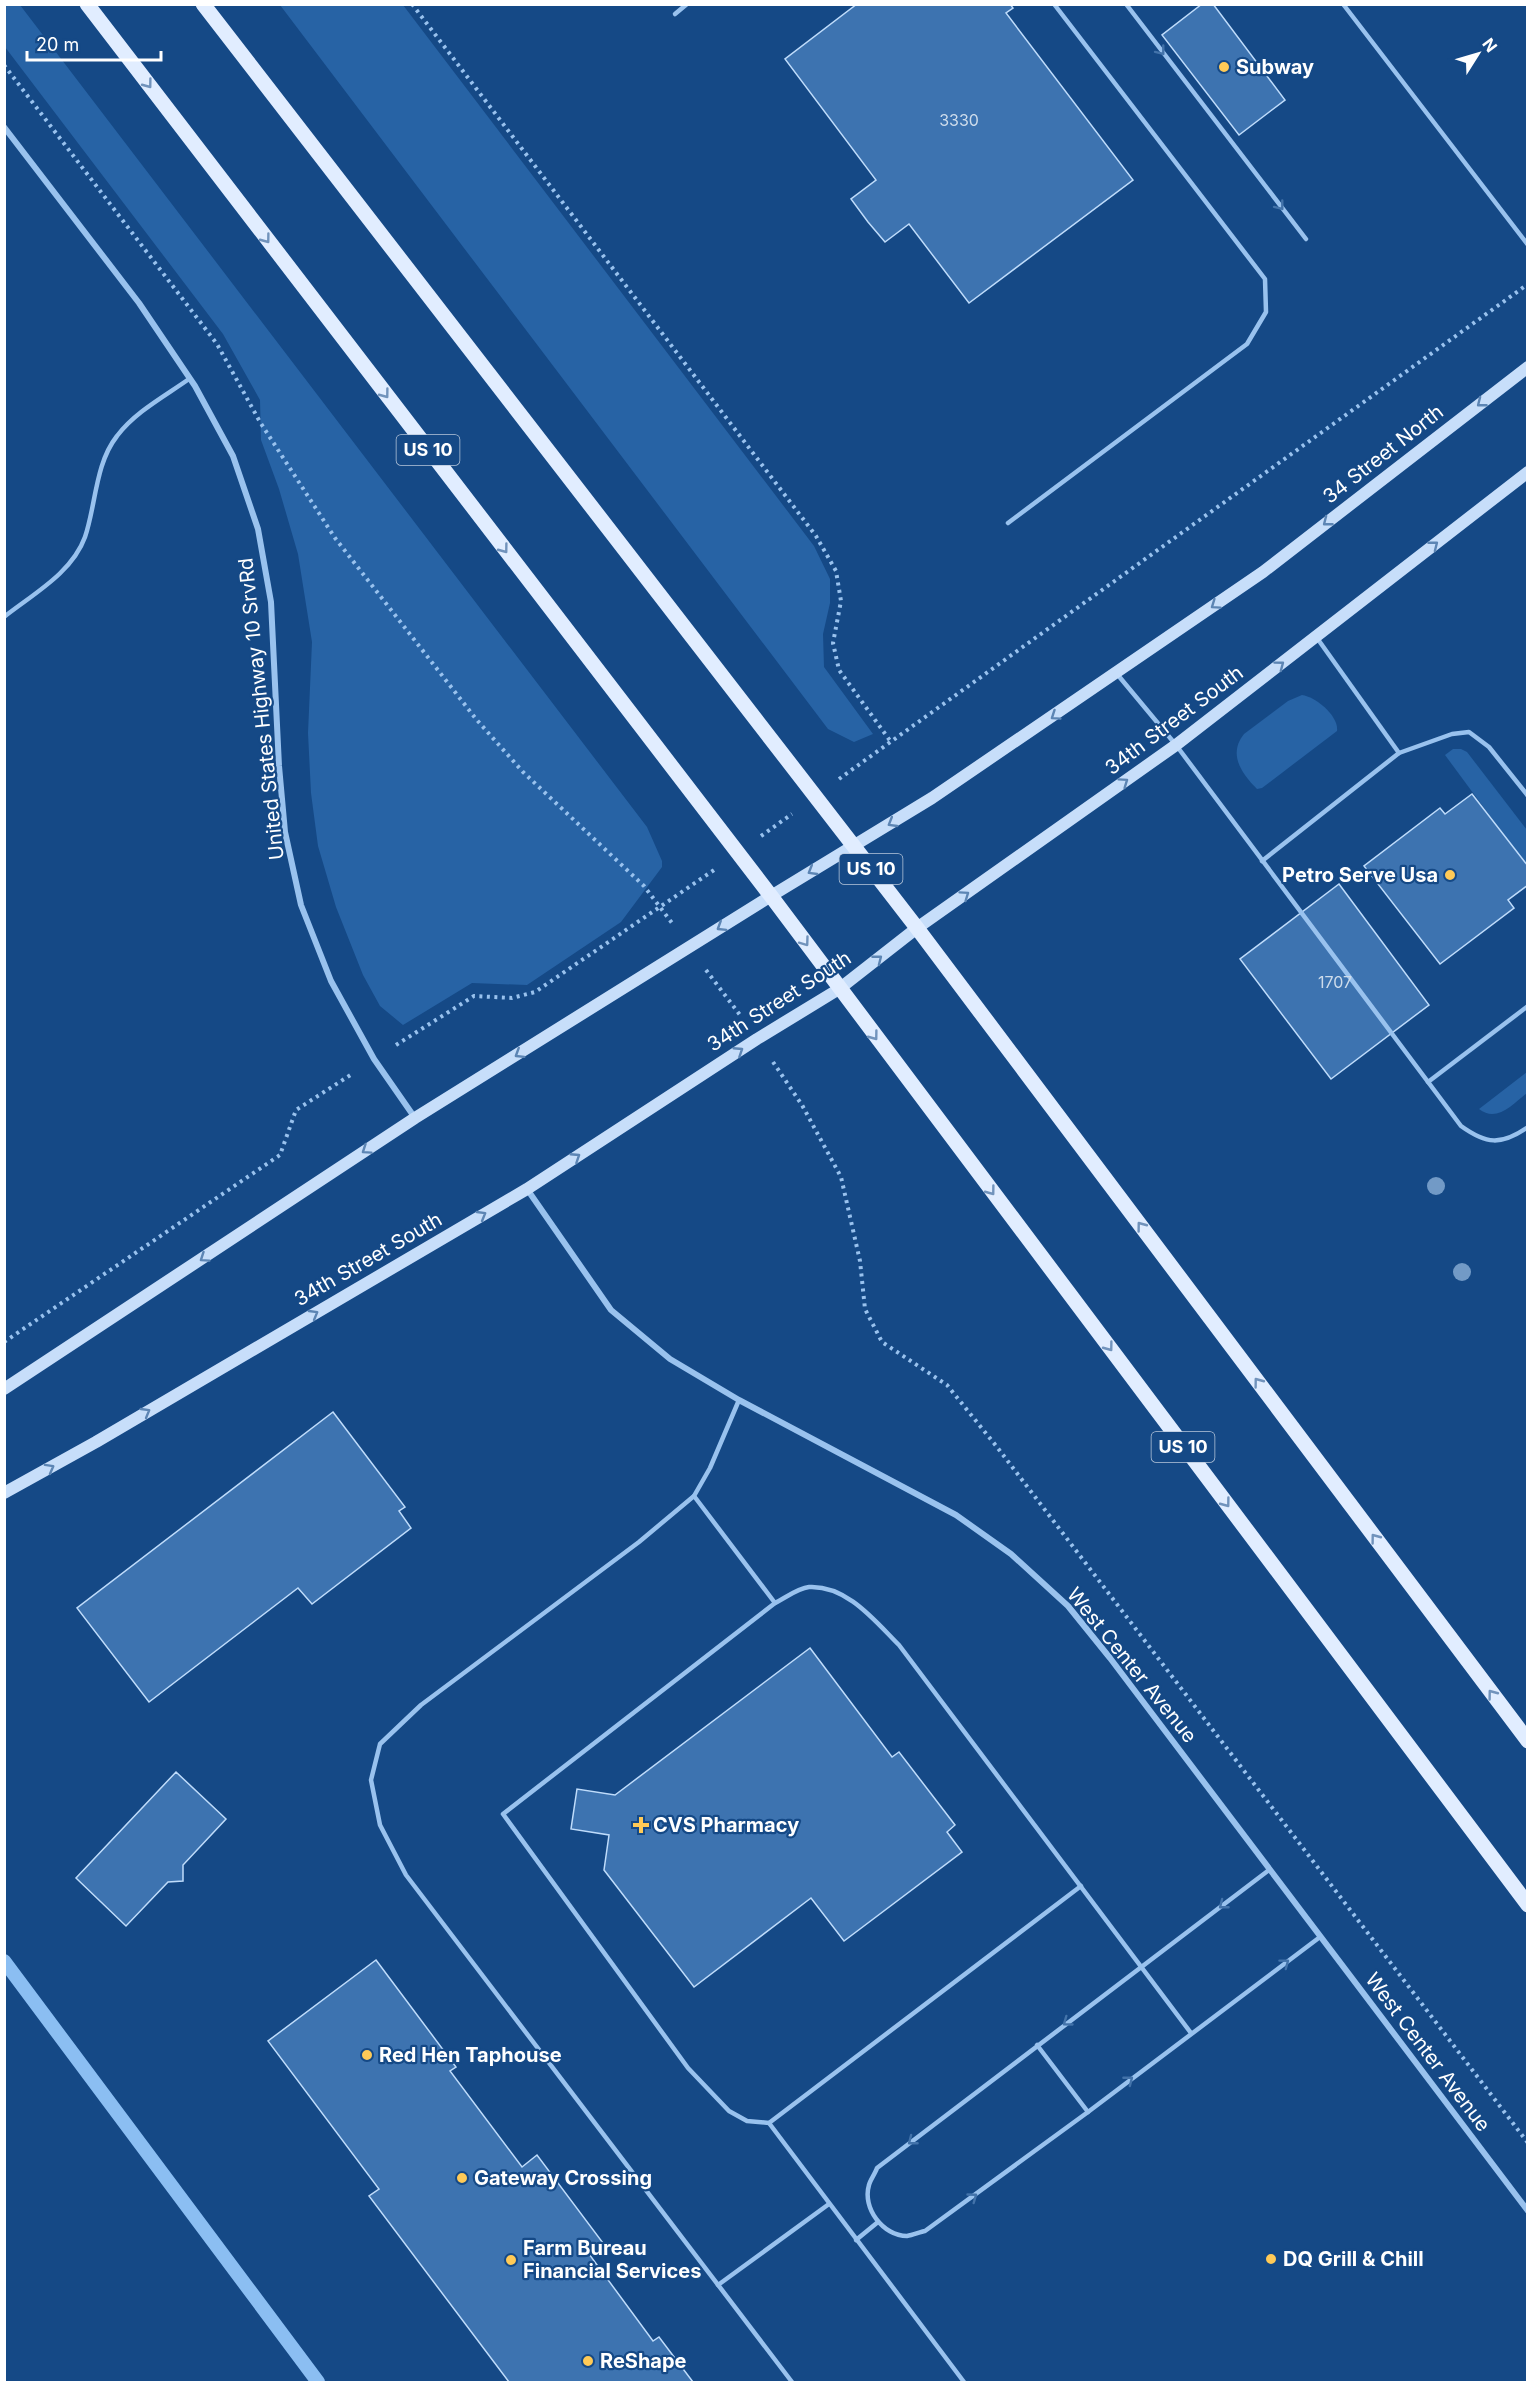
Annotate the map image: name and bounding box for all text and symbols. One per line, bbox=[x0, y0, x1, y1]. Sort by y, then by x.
scale bar bbox=[27, 24, 160, 62]
north arrow bbox=[1448, 24, 1508, 84]
text: 20 m bbox=[36, 34, 79, 55]
text: N bbox=[1478, 34, 1502, 56]
one-way arrow bbox=[1154, 45, 1165, 56]
place label: Subway bbox=[1236, 55, 1314, 79]
marker: Subway bbox=[1217, 60, 1231, 74]
one-way arrow bbox=[140, 78, 151, 89]
house number: 3330 bbox=[939, 110, 979, 130]
one-way arrow bbox=[1273, 199, 1284, 210]
one-way arrow bbox=[259, 232, 270, 243]
one-way arrow bbox=[378, 387, 389, 398]
one-way arrow bbox=[1477, 395, 1488, 406]
street label: 34 Street North bbox=[1318, 400, 1448, 508]
road number: US 10 bbox=[396, 435, 460, 465]
one-way arrow bbox=[1323, 515, 1334, 526]
one-way arrow bbox=[496, 542, 507, 553]
one-way arrow bbox=[1428, 542, 1439, 553]
street label: United States Highway 10 SrvRd bbox=[233, 557, 289, 861]
one-way arrow bbox=[1211, 598, 1222, 609]
street label: 34th Street South bbox=[1100, 660, 1248, 780]
one-way arrow bbox=[1274, 661, 1285, 672]
one-way arrow bbox=[1050, 709, 1061, 720]
one-way arrow bbox=[1118, 778, 1129, 789]
one-way arrow bbox=[888, 815, 898, 827]
road number: US 10 bbox=[840, 854, 902, 884]
place label: Petro Serve Usa bbox=[1282, 863, 1438, 887]
one-way arrow bbox=[808, 864, 818, 875]
marker: Petro Serve Usa bbox=[1443, 868, 1457, 882]
one-way arrow bbox=[959, 891, 970, 902]
one-way arrow bbox=[717, 920, 728, 931]
one-way arrow bbox=[798, 936, 809, 947]
street label: 34th Street South bbox=[703, 946, 855, 1056]
one-way arrow bbox=[872, 955, 883, 966]
house number: 1707 bbox=[1318, 972, 1352, 992]
one-way arrow bbox=[867, 1029, 878, 1040]
one-way arrow bbox=[515, 1046, 525, 1058]
one-way arrow bbox=[733, 1047, 744, 1058]
one-way arrow bbox=[362, 1143, 373, 1154]
one-way arrow bbox=[570, 1152, 580, 1164]
one-way arrow bbox=[984, 1185, 995, 1196]
street label: 34th Street South bbox=[290, 1207, 446, 1311]
one-way arrow bbox=[476, 1210, 486, 1222]
one-way arrow bbox=[1138, 1222, 1149, 1233]
one-way arrow bbox=[200, 1251, 211, 1262]
one-way arrow bbox=[308, 1309, 318, 1321]
one-way arrow bbox=[1101, 1341, 1112, 1352]
one-way arrow bbox=[1255, 1378, 1266, 1389]
one-way arrow bbox=[140, 1408, 150, 1420]
road number: US 10 bbox=[1152, 1432, 1214, 1462]
one-way arrow bbox=[44, 1464, 54, 1475]
one-way arrow bbox=[1218, 1497, 1229, 1508]
one-way arrow bbox=[1372, 1534, 1383, 1545]
street label: West Center Avenue bbox=[1062, 1583, 1202, 1747]
one-way arrow bbox=[1489, 1690, 1500, 1701]
place label: CVS Pharmacy bbox=[653, 1813, 799, 1837]
marker: CVS Pharmacy bbox=[634, 1818, 648, 1832]
one-way arrow bbox=[1219, 1898, 1230, 1909]
one-way arrow bbox=[1278, 1959, 1289, 1970]
street label: West Center Avenue bbox=[1360, 1968, 1496, 2136]
one-way arrow bbox=[1063, 2015, 1074, 2026]
place label: Red Hen Taphouse bbox=[379, 2043, 562, 2067]
marker: Red Hen Taphouse bbox=[360, 2048, 374, 2062]
one-way arrow bbox=[1123, 2077, 1134, 2088]
one-way arrow bbox=[908, 2134, 919, 2145]
place label: Gateway Crossing bbox=[474, 2166, 652, 2190]
marker: Gateway Crossing bbox=[455, 2171, 469, 2185]
one-way arrow bbox=[966, 2193, 977, 2204]
place label: Farm Bureau Financial Services bbox=[523, 2236, 701, 2283]
place label: DQ Grill & Chill bbox=[1283, 2247, 1424, 2271]
marker: DQ Grill & Chill bbox=[1264, 2252, 1278, 2266]
marker: Farm Bureau Financial Services bbox=[504, 2253, 518, 2267]
place label: ReShape bbox=[600, 2349, 687, 2373]
marker: ReShape bbox=[581, 2354, 595, 2368]

